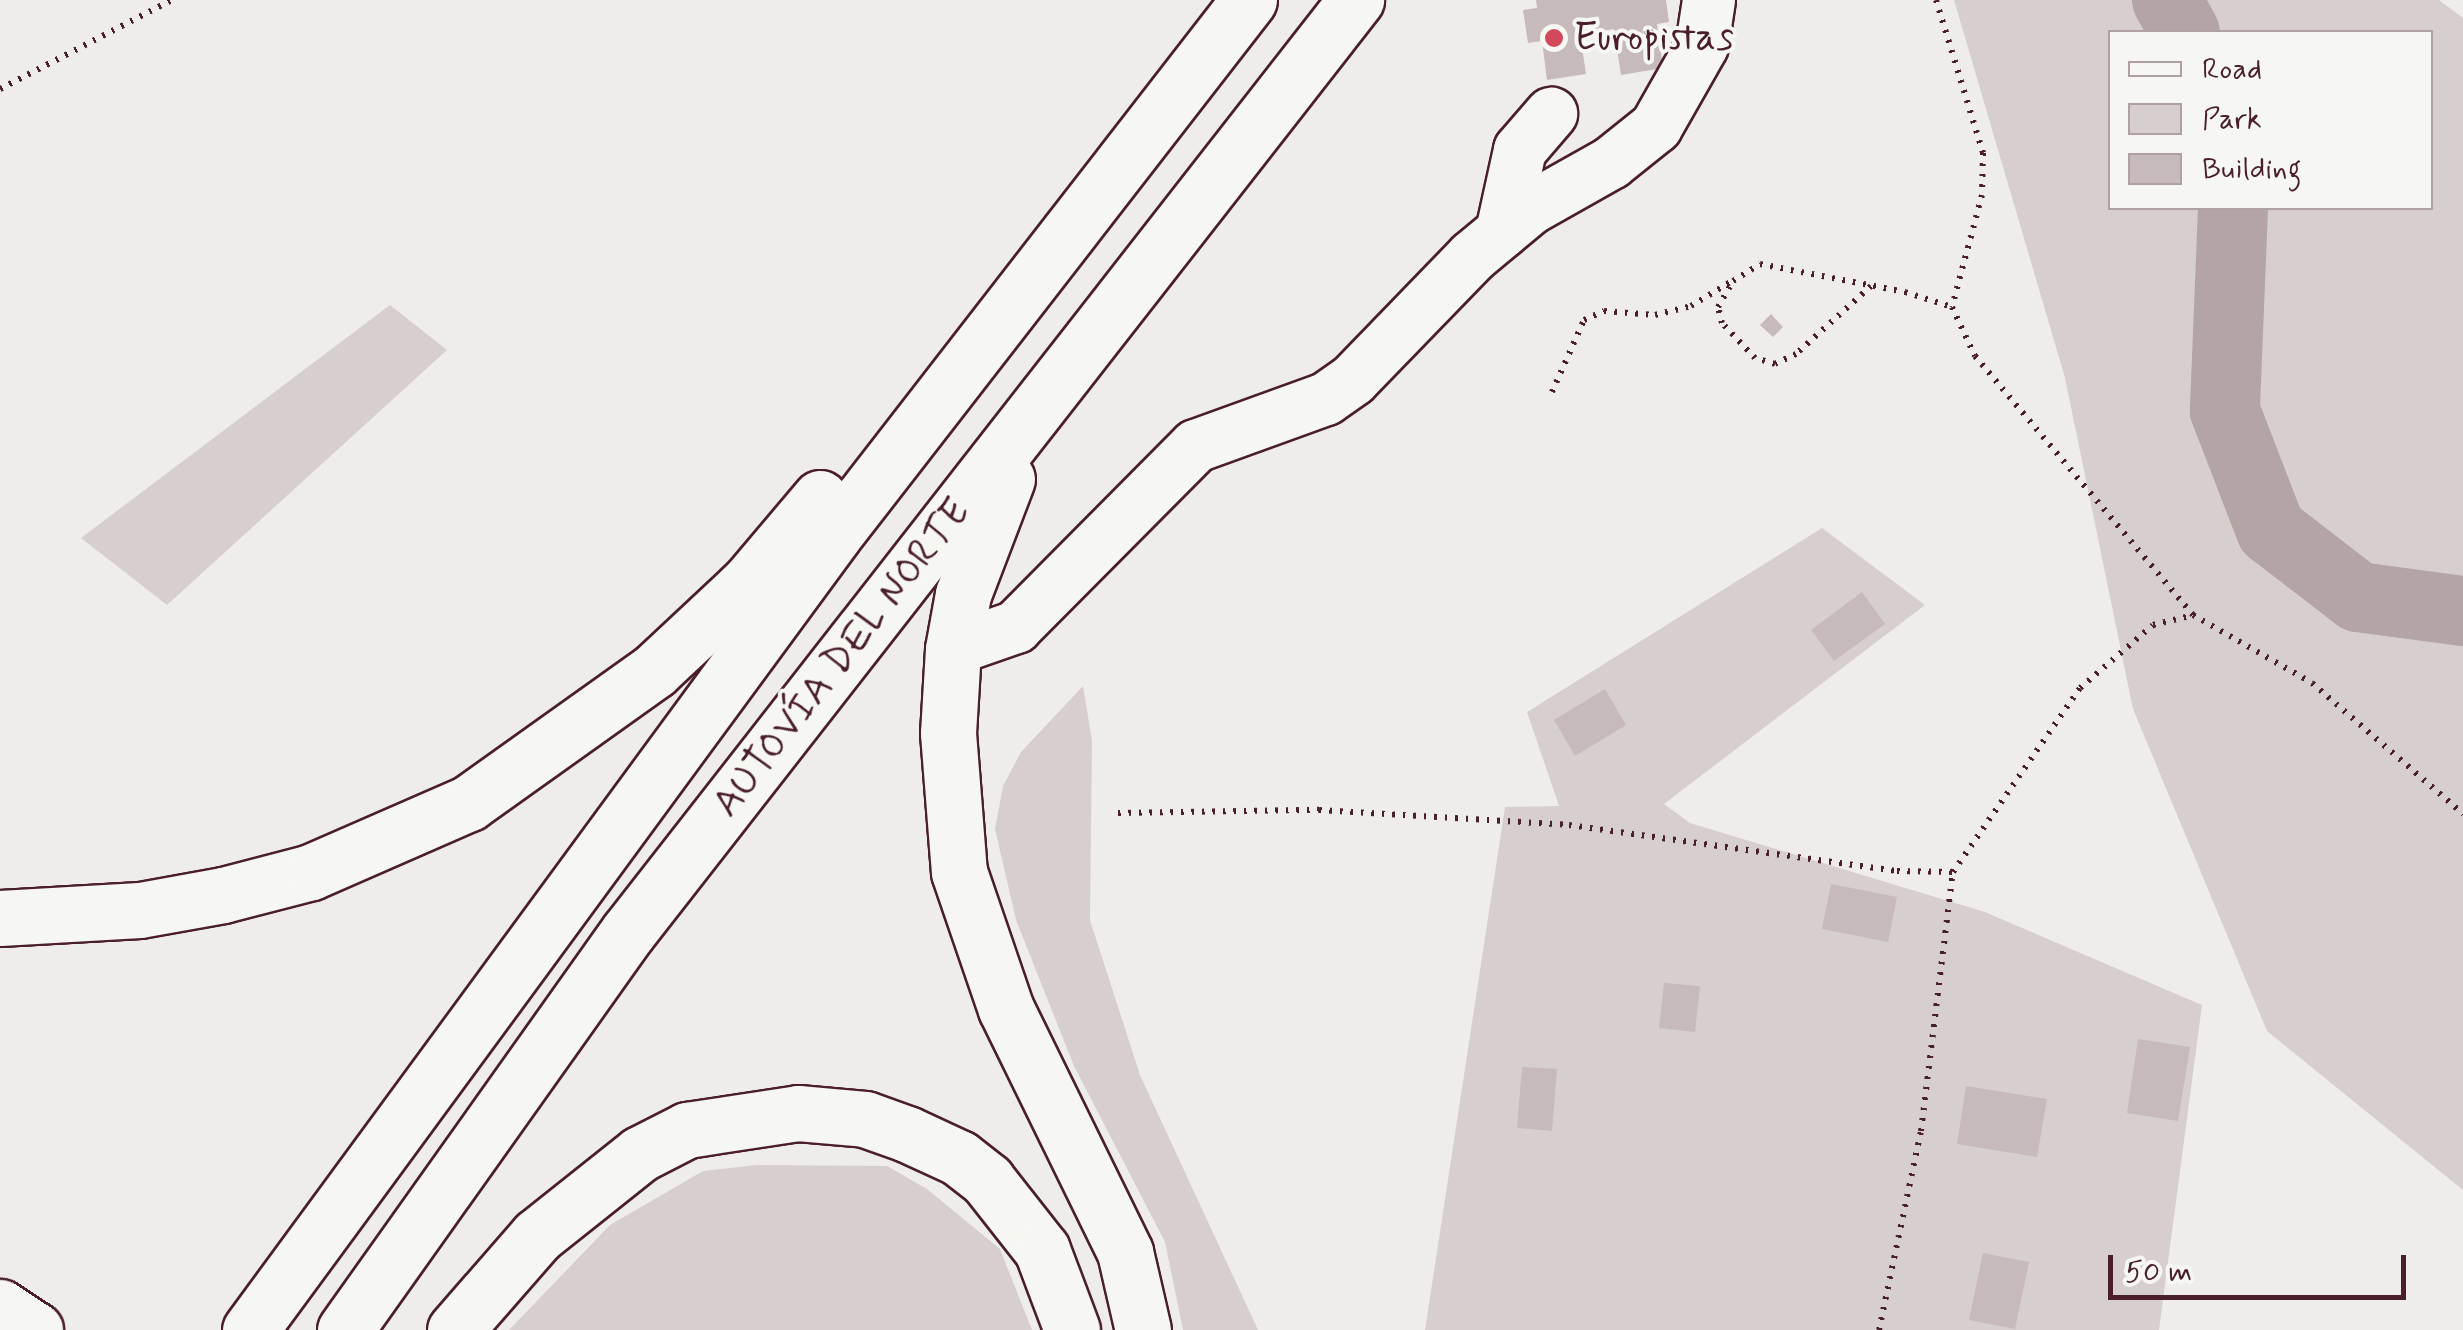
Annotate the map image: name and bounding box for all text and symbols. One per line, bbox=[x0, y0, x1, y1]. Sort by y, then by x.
place label: Europistas bbox=[1574, 14, 1734, 62]
marker: Europistas bbox=[1543, 27, 1565, 49]
legend bbox=[2108, 30, 2433, 210]
text: Road bbox=[2202, 50, 2262, 89]
text: Park bbox=[2202, 100, 2262, 139]
text: Building bbox=[2202, 150, 2301, 189]
street label: AUTOVÍA DEL NORTE bbox=[702, 488, 982, 828]
scale bar bbox=[2113, 1235, 2410, 1297]
text: 50 m bbox=[2125, 1253, 2192, 1292]

